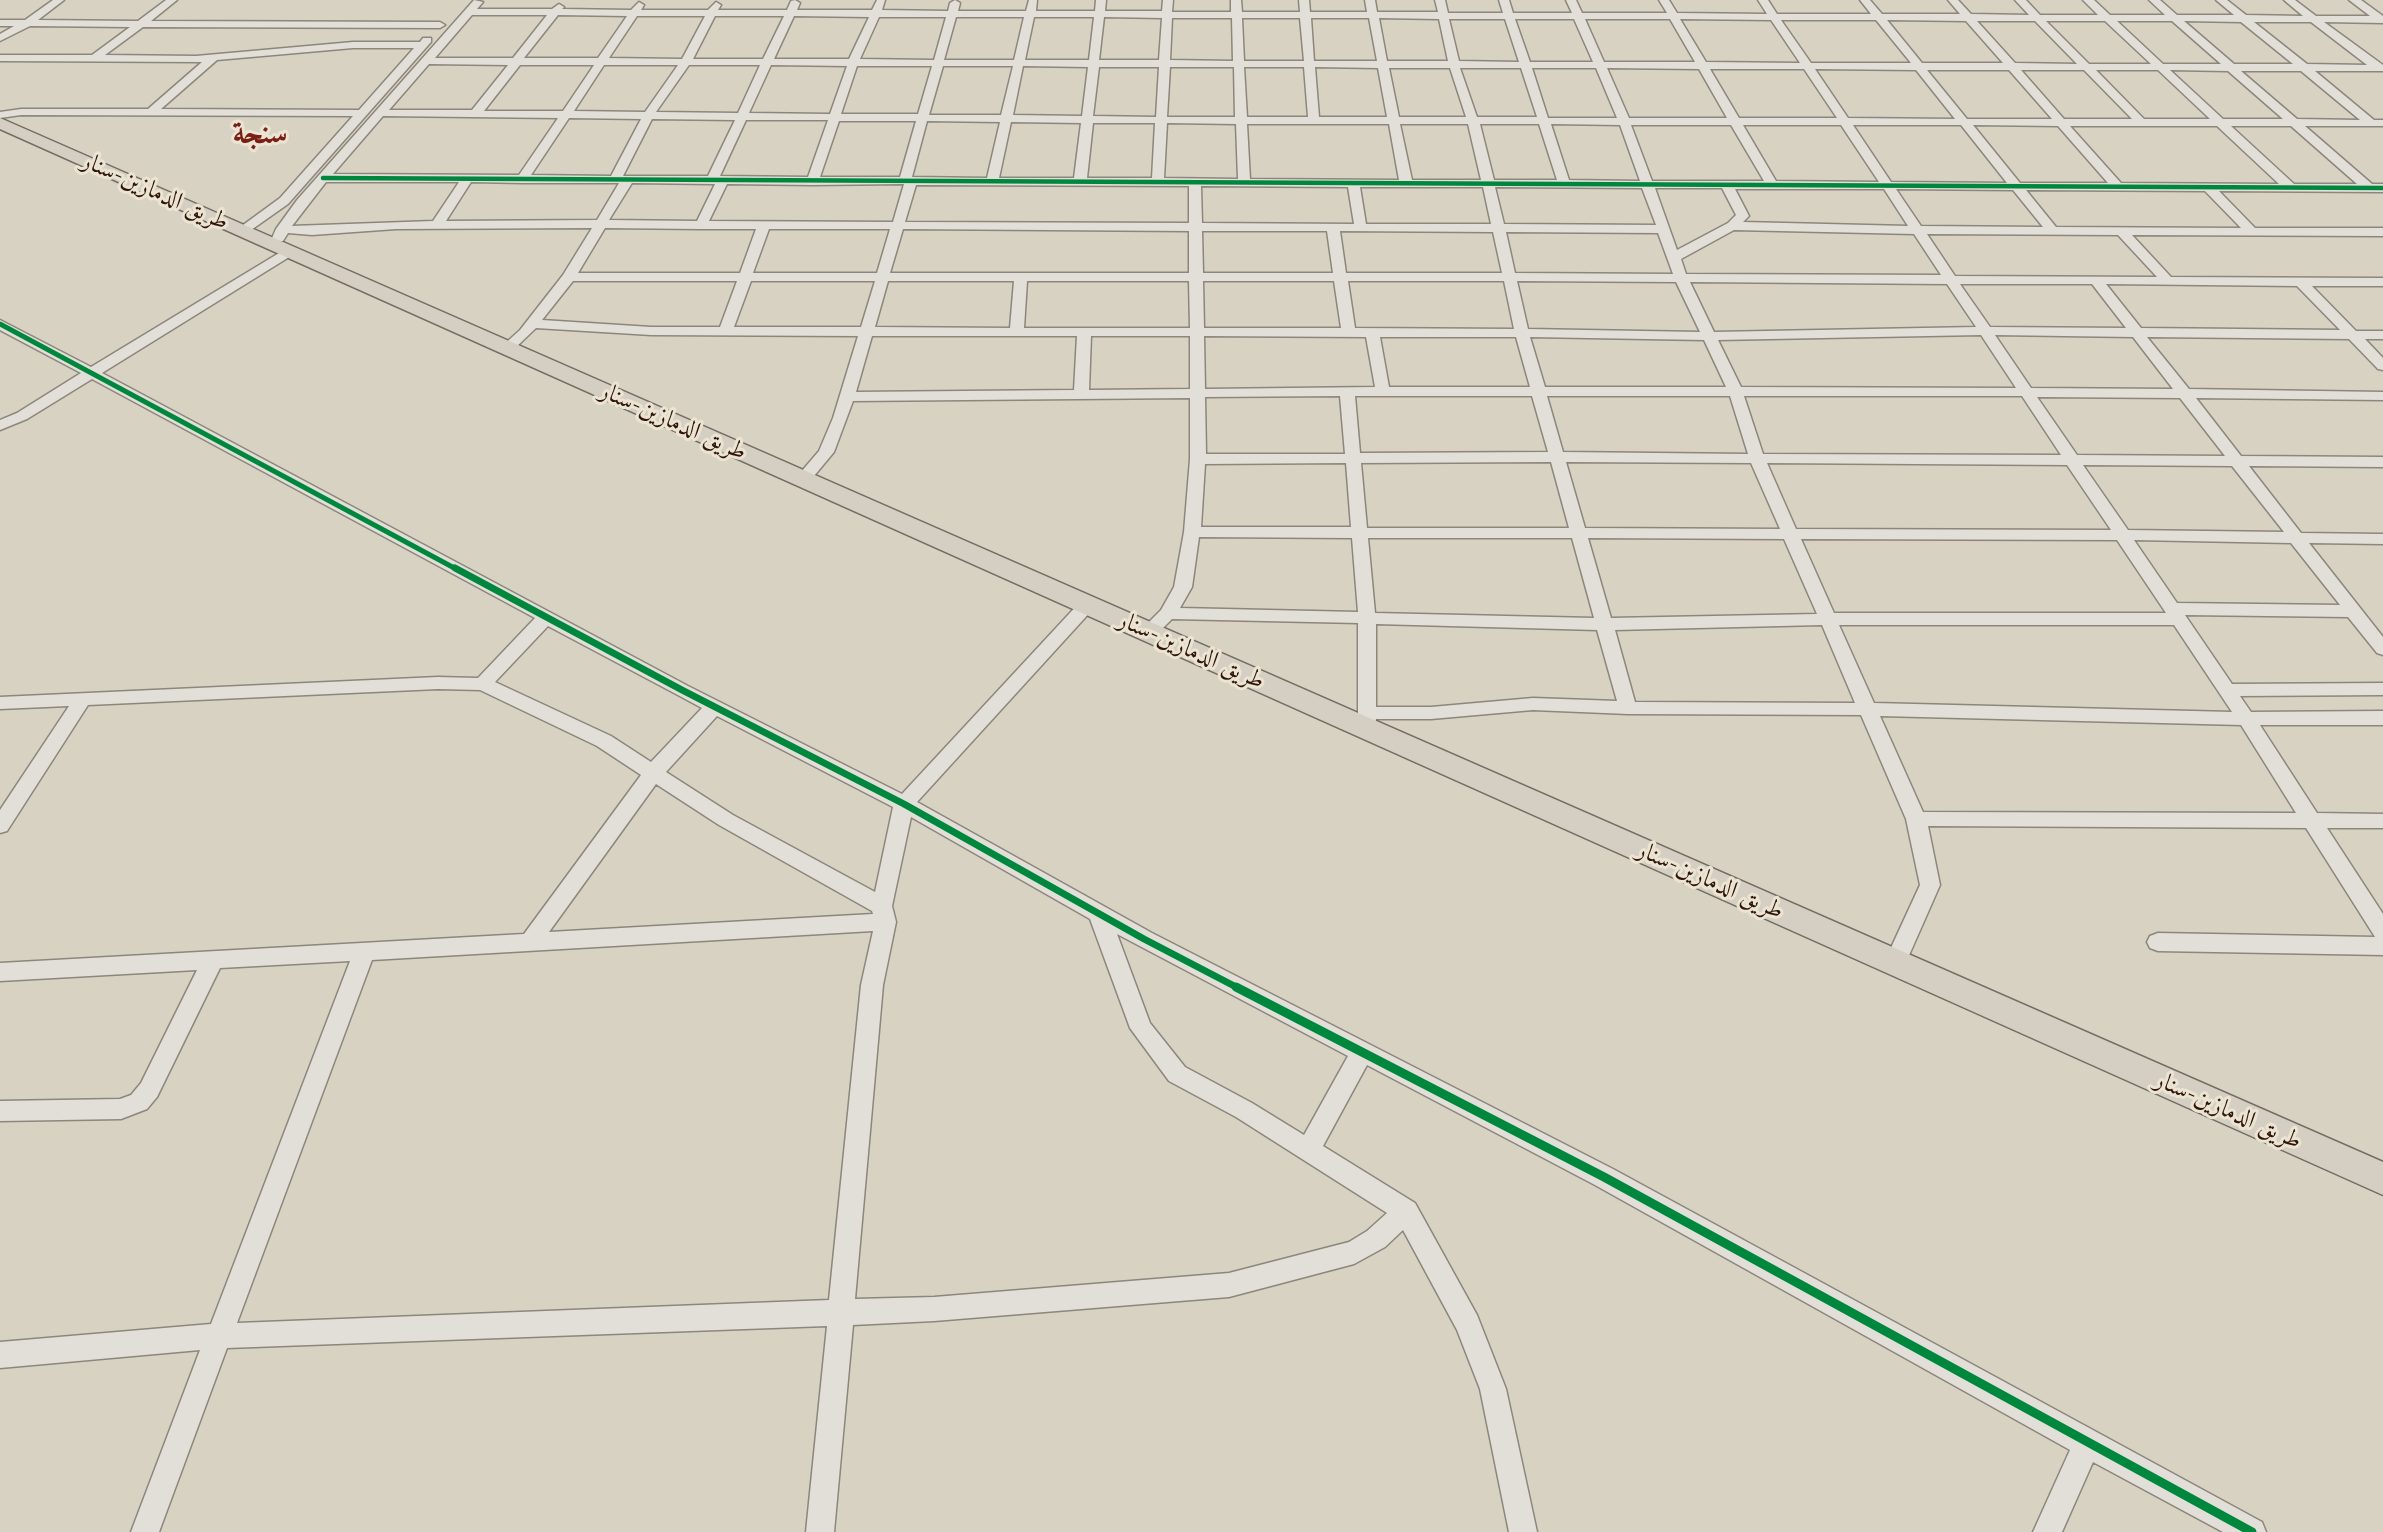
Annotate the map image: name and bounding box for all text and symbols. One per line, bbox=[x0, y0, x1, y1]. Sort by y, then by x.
district label: سنجة bbox=[232, 116, 288, 154]
street label: طريق الدمازين-سنار bbox=[77, 147, 233, 237]
street label: طريق الدمازين-سنار bbox=[595, 377, 751, 467]
street label: طريق الدمازين-سنار bbox=[1113, 606, 1269, 696]
street label: طريق الدمازين-سنار bbox=[1632, 836, 1788, 926]
street label: طريق الدمازين-سنار bbox=[2150, 1066, 2306, 1156]

